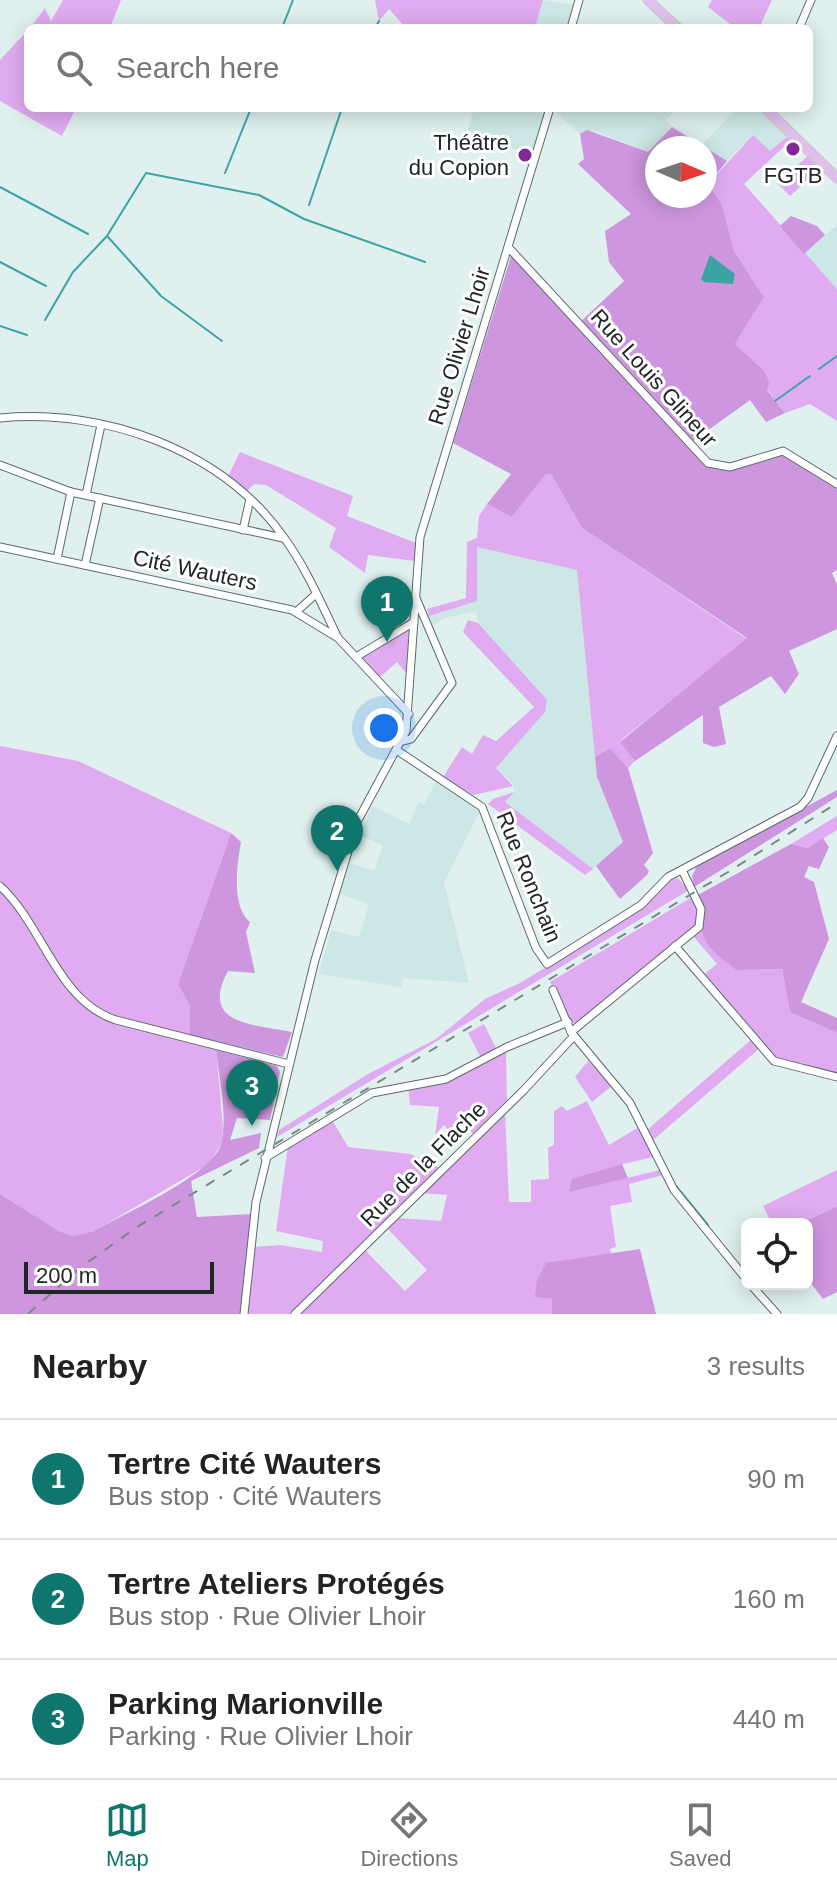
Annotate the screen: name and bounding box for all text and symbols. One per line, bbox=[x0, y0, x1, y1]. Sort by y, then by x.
search box bbox=[24, 24, 813, 112]
icon: search bbox=[52, 46, 96, 90]
text: Search here bbox=[116, 51, 279, 84]
place label: Théâtre du Copion bbox=[409, 130, 509, 180]
north arrow bbox=[645, 136, 717, 208]
marker: FGTB bbox=[784, 140, 802, 158]
marker: Théâtre du Copion bbox=[516, 146, 534, 164]
place label: FGTB bbox=[764, 163, 822, 188]
street label: Rue Olivier Lhoir bbox=[423, 264, 495, 428]
street label: Rue Louis Glineur bbox=[586, 304, 722, 452]
street label: Cité Wauters bbox=[131, 545, 259, 595]
pin: 1 bbox=[361, 576, 413, 642]
your location bbox=[364, 708, 404, 748]
pin: 2 bbox=[311, 805, 363, 871]
street label: Rue Ronchain bbox=[491, 808, 567, 946]
pin: 3 bbox=[226, 1060, 278, 1126]
street label: Rue de la Flache bbox=[355, 1096, 491, 1232]
map controls bbox=[741, 1218, 813, 1290]
button: locate bbox=[741, 1218, 813, 1290]
scale bar bbox=[24, 1258, 214, 1294]
text: 200 m bbox=[36, 1263, 97, 1288]
text: Nearby bbox=[32, 1347, 147, 1385]
text: 3 results bbox=[707, 1351, 805, 1381]
text: Tertre Cité Wauters bbox=[108, 1447, 381, 1480]
text: 1 bbox=[51, 1464, 65, 1494]
text: 90 m bbox=[747, 1464, 805, 1494]
text: Bus stop · Cité Wauters bbox=[108, 1481, 382, 1511]
text: Tertre Ateliers Protégés bbox=[108, 1567, 445, 1600]
text: 2 bbox=[51, 1584, 65, 1614]
text: 160 m bbox=[733, 1584, 805, 1614]
text: Bus stop · Rue Olivier Lhoir bbox=[108, 1601, 426, 1631]
text: Parking Marionville bbox=[108, 1687, 383, 1720]
text: 3 bbox=[51, 1704, 65, 1734]
text: 440 m bbox=[733, 1704, 805, 1734]
text: Parking · Rue Olivier Lhoir bbox=[108, 1721, 413, 1751]
tab: Map bbox=[105, 1798, 149, 1872]
tab: Directions bbox=[360, 1798, 458, 1872]
tab: Saved bbox=[669, 1798, 732, 1872]

